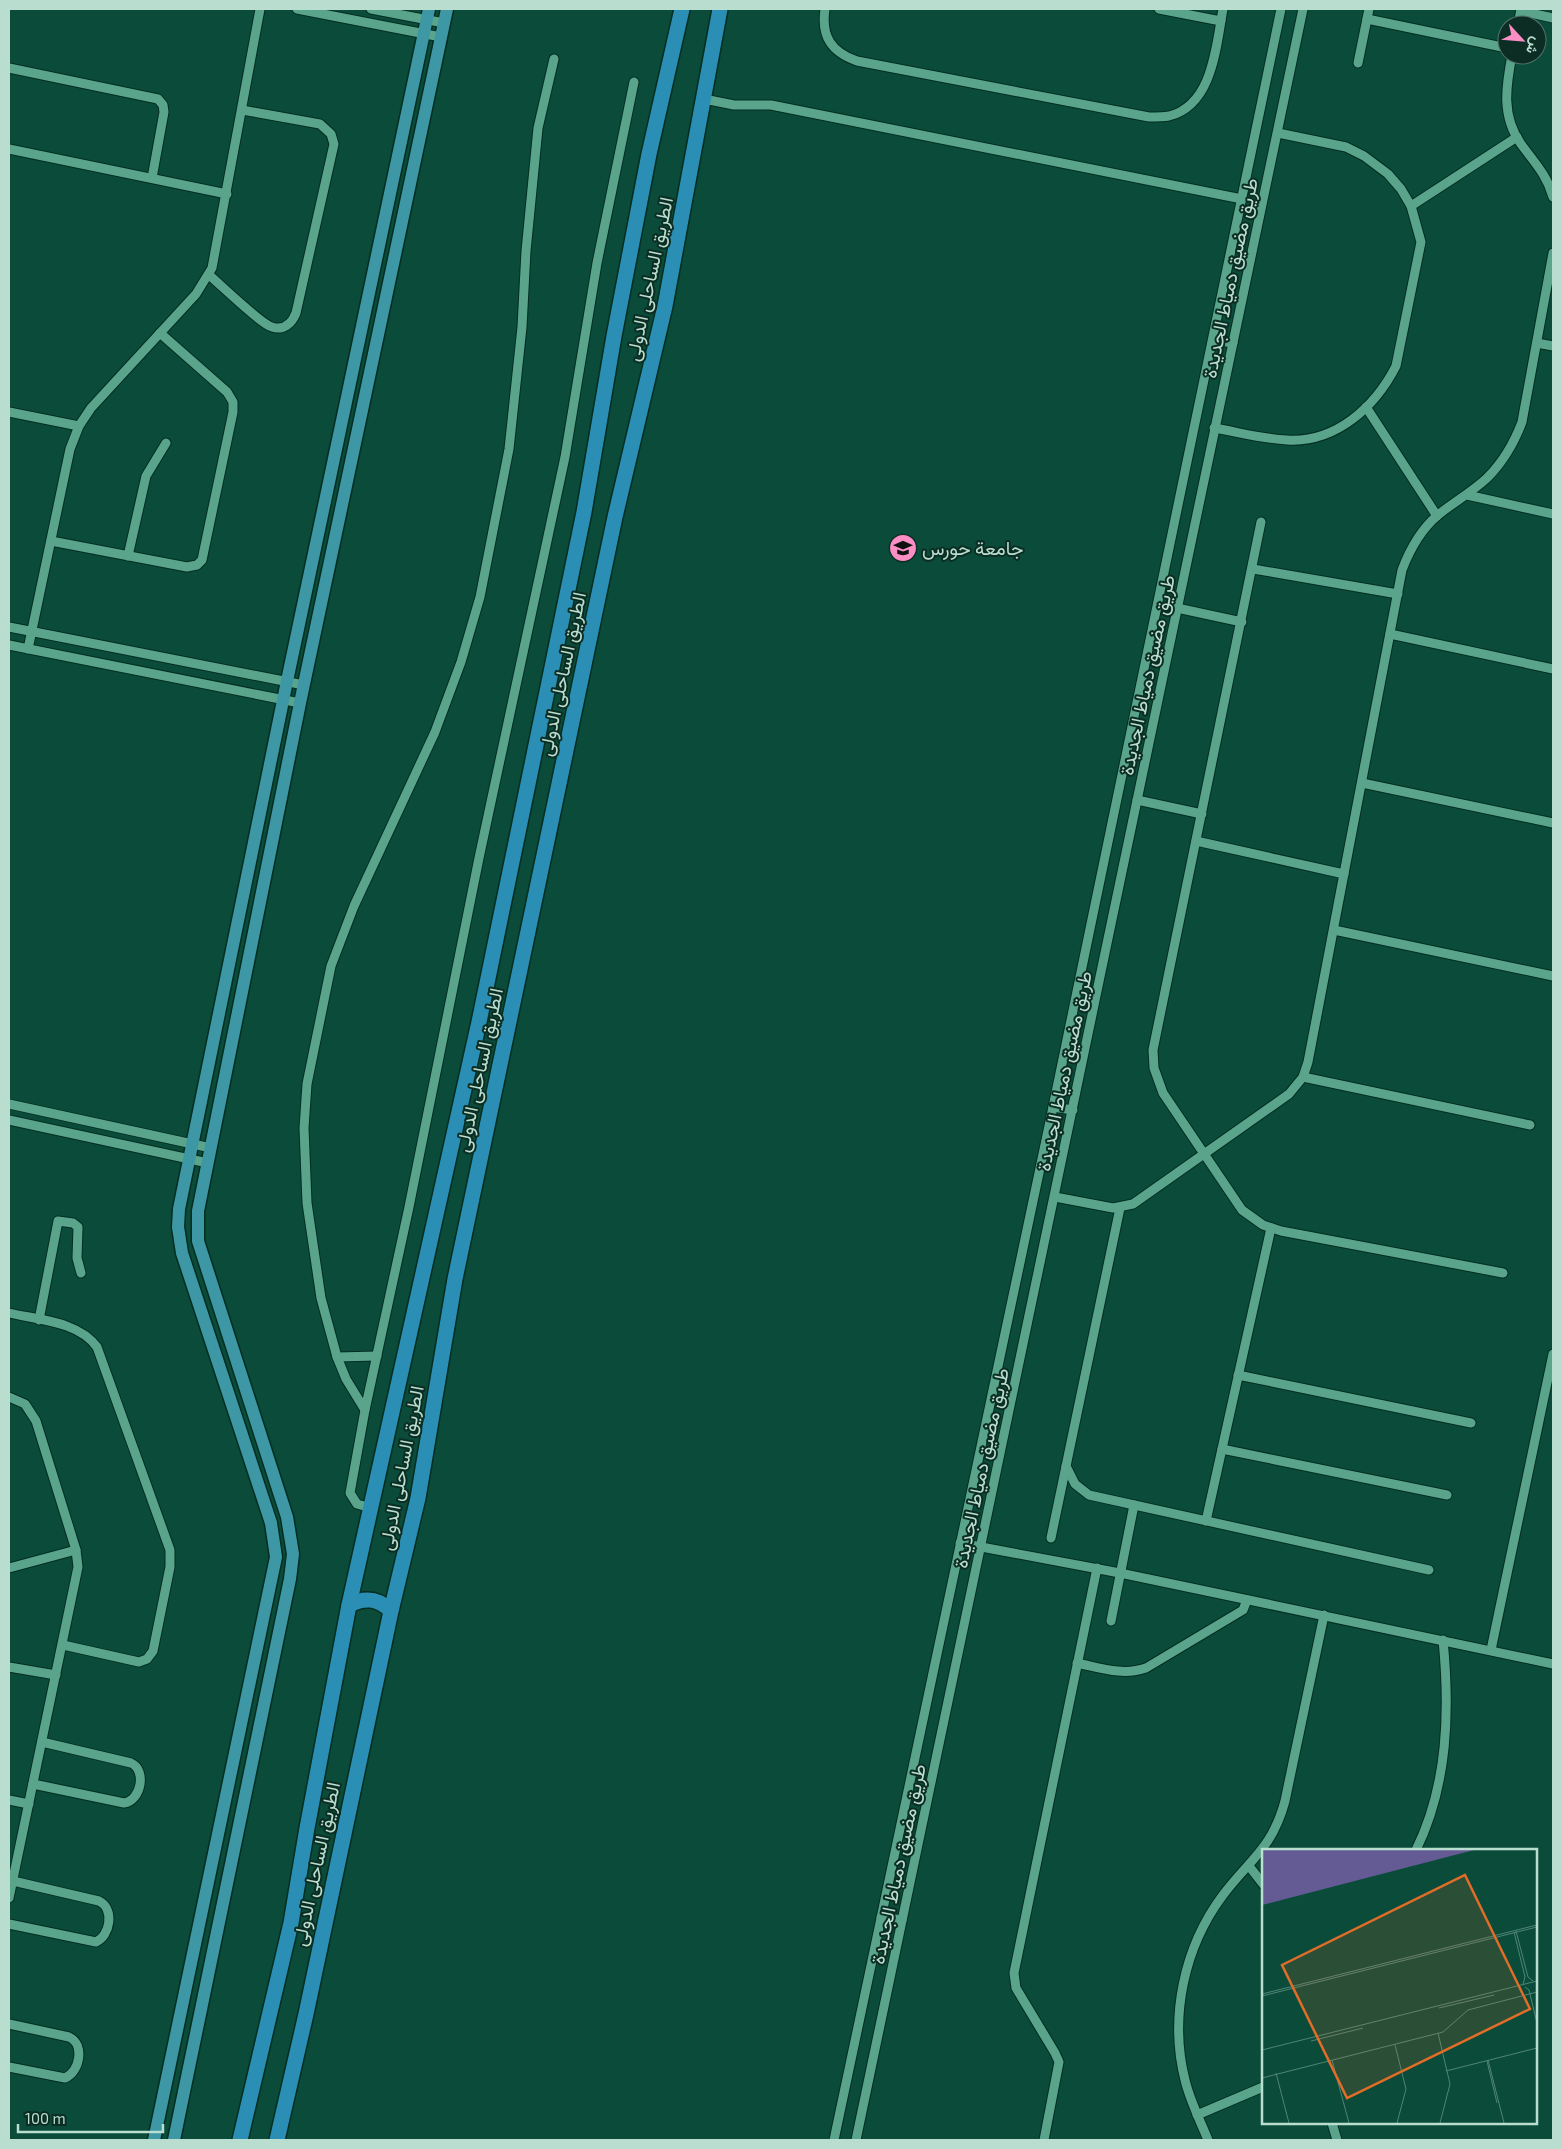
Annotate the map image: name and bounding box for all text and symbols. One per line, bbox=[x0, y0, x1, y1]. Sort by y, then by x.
north arrow bbox=[1497, 15, 1547, 65]
text: ش bbox=[1522, 34, 1545, 57]
street label: طريق مضيق دمياط الجديدة bbox=[1197, 176, 1263, 380]
street label: الطريق الساحلى الدولى bbox=[620, 195, 678, 363]
school or university icon: جامعة حورس bbox=[888, 533, 918, 563]
place label: جامعة حورس bbox=[922, 536, 1023, 560]
street label: طريق مضيق دمياط الجديدة bbox=[1114, 573, 1180, 777]
street label: الطريق الساحلى الدولى bbox=[533, 590, 591, 758]
street label: طريق مضيق دمياط الجديدة bbox=[1031, 969, 1097, 1173]
street label: الطريق الساحلى الدولى bbox=[450, 986, 508, 1154]
street label: طريق مضيق دمياط الجديدة bbox=[948, 1366, 1014, 1570]
street label: الطريق الساحلى الدولى bbox=[373, 1384, 429, 1552]
street label: طريق مضيق دمياط الجديدة bbox=[865, 1762, 931, 1966]
street label: الطريق الساحلى الدولى bbox=[287, 1780, 345, 1948]
inset map bbox=[1262, 1849, 1537, 2124]
scale bar bbox=[18, 2102, 162, 2134]
text: 100 m bbox=[25, 2109, 66, 2127]

